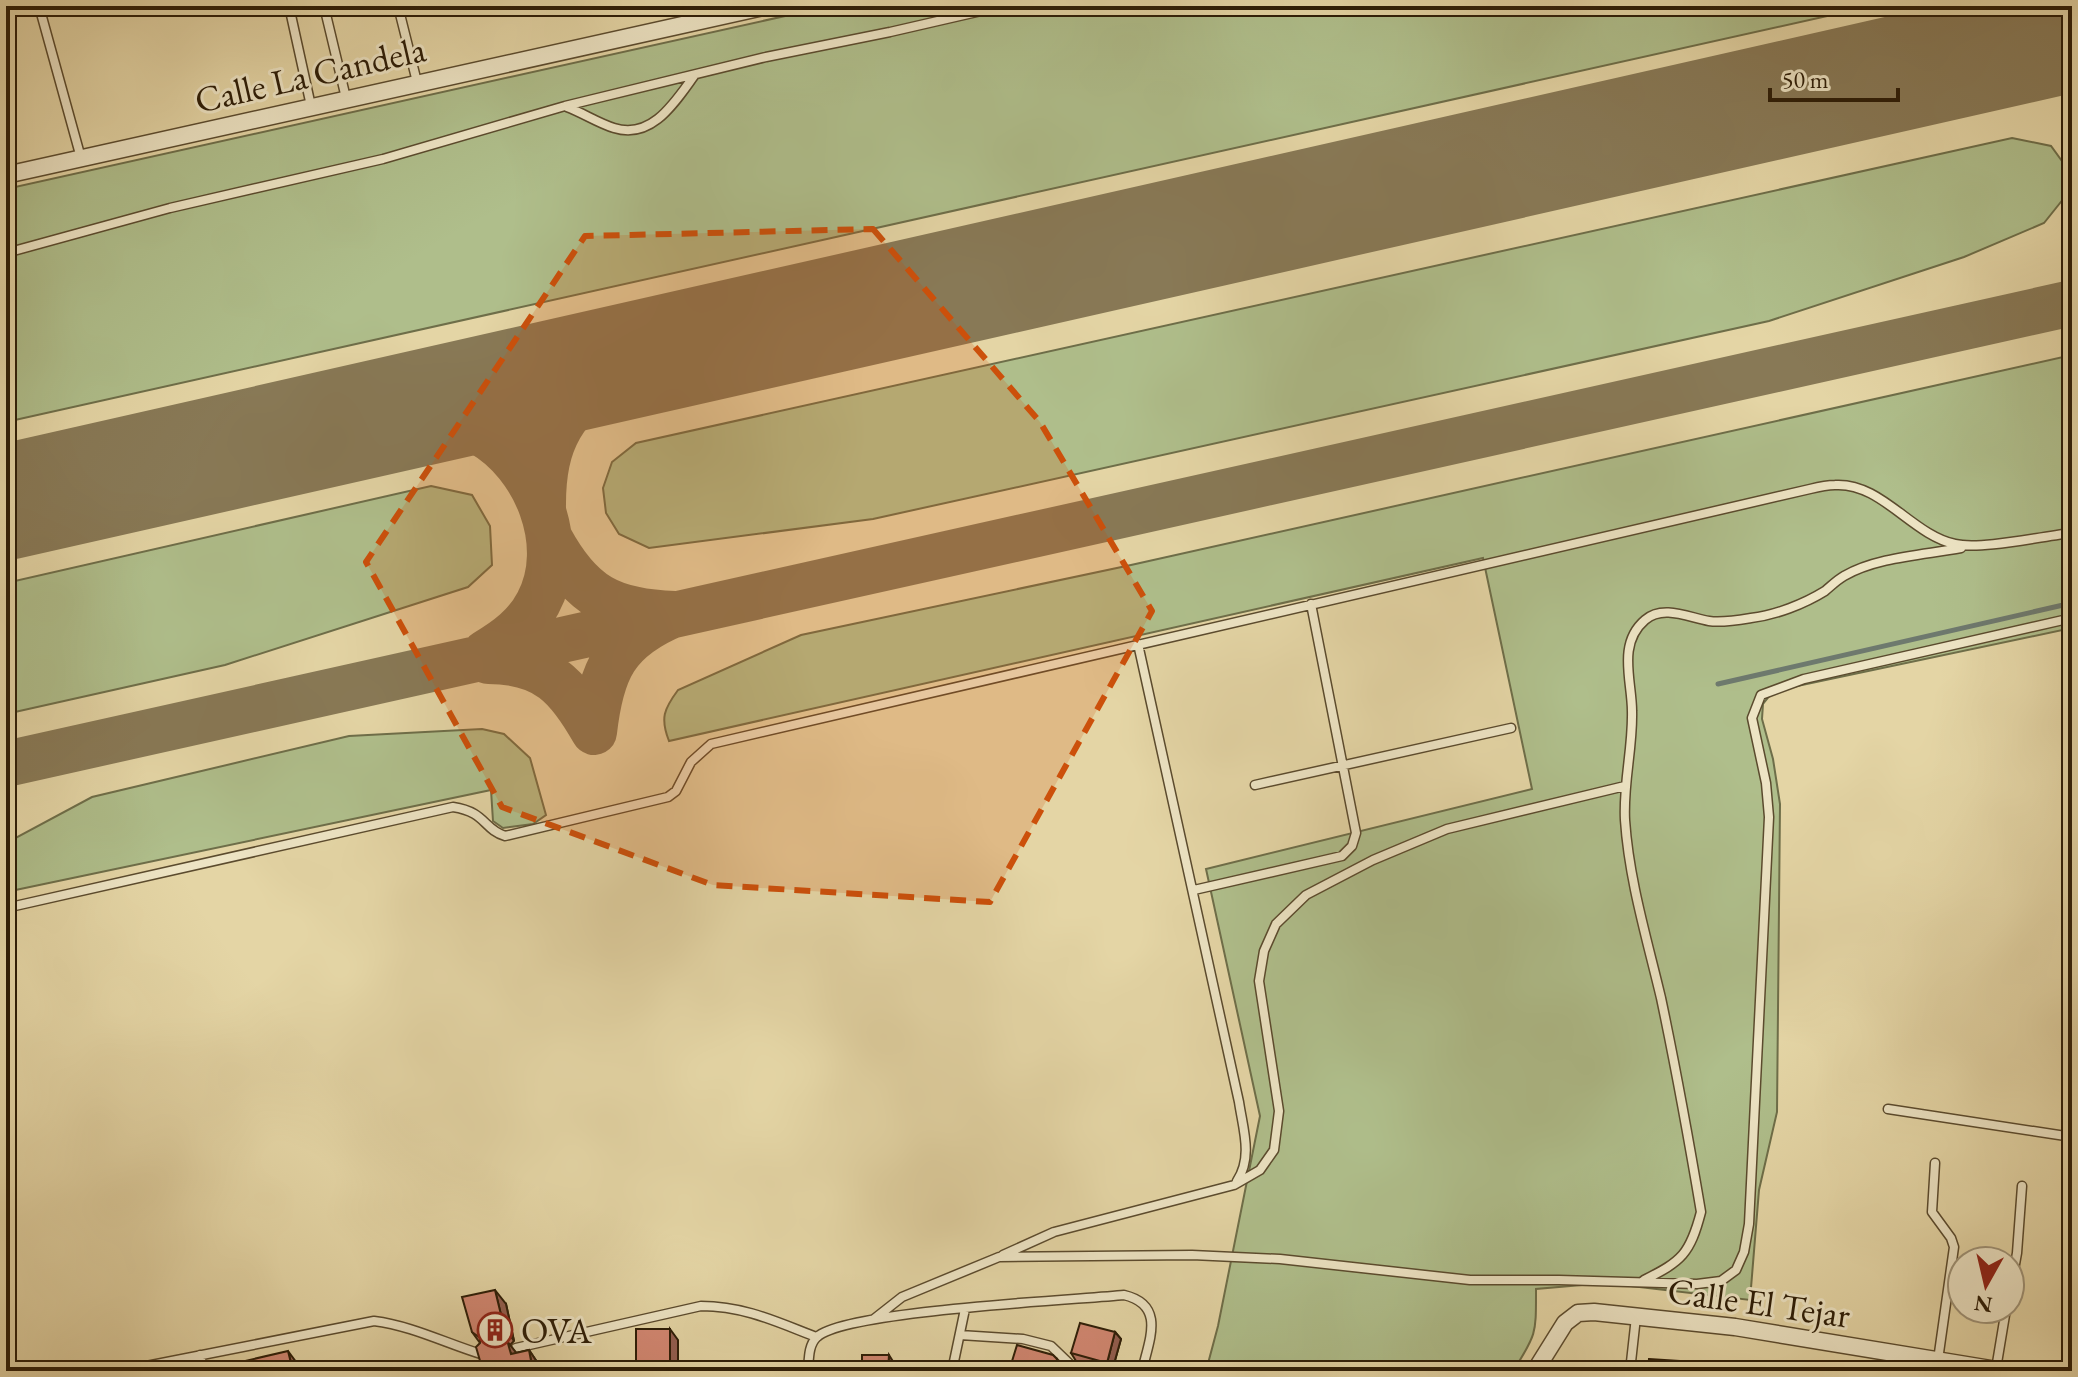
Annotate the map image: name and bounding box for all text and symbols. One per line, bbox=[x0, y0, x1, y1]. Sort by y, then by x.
street label: Calle La Candela bbox=[190, 25, 431, 124]
scale bar bbox=[1770, 52, 1898, 102]
text: 50 m bbox=[1782, 64, 1829, 95]
north arrow bbox=[1946, 1245, 2026, 1325]
street label: Calle El Tejar bbox=[1665, 1266, 1853, 1339]
text: N bbox=[1972, 1289, 1994, 1320]
place label: OVA bbox=[521, 1307, 593, 1354]
building icon: OVA bbox=[476, 1311, 514, 1349]

